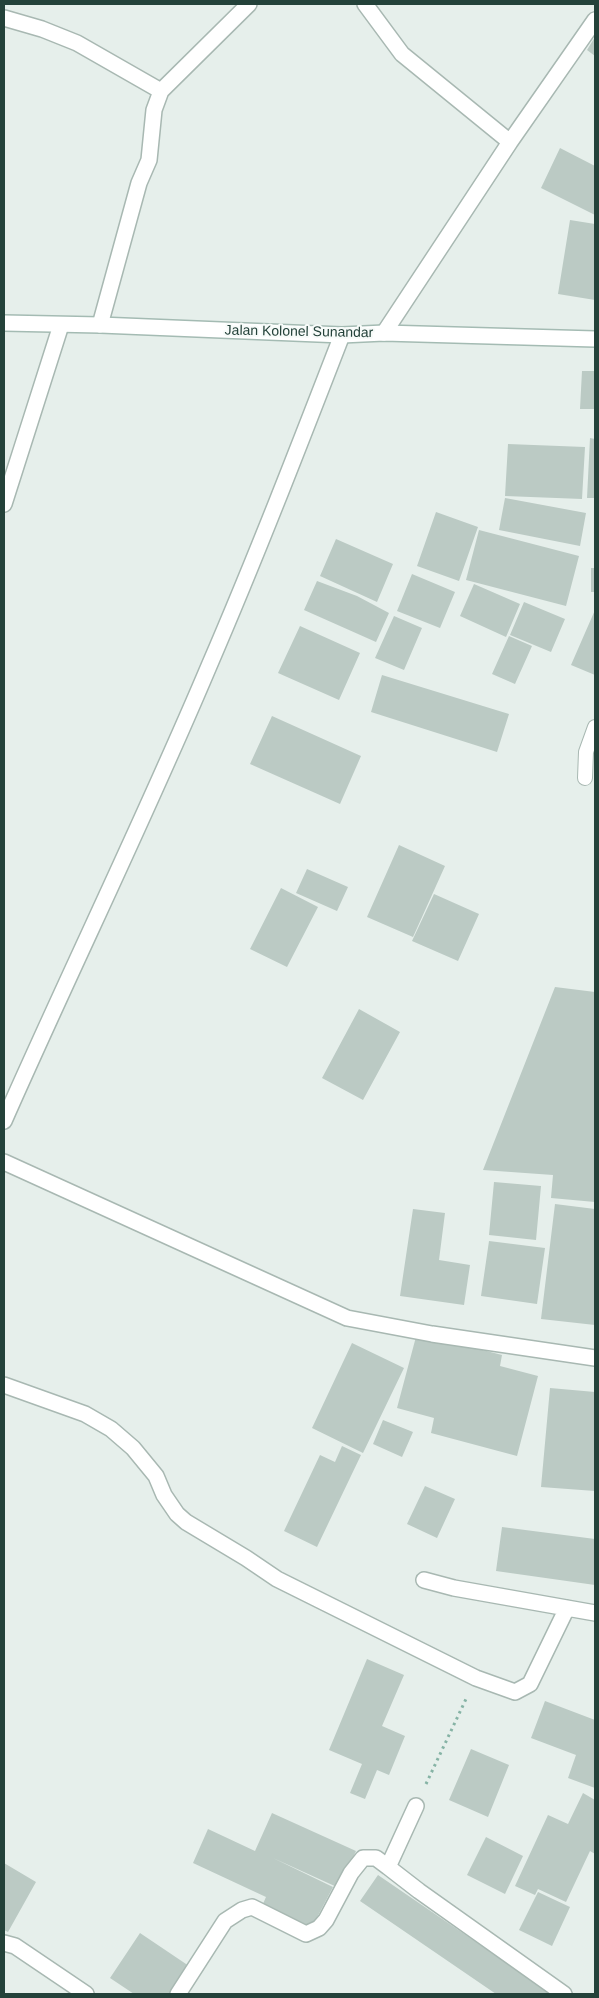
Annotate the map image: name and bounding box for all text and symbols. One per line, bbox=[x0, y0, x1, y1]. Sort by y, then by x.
street label: Jalan Kolonel Sunandar bbox=[225, 322, 373, 342]

